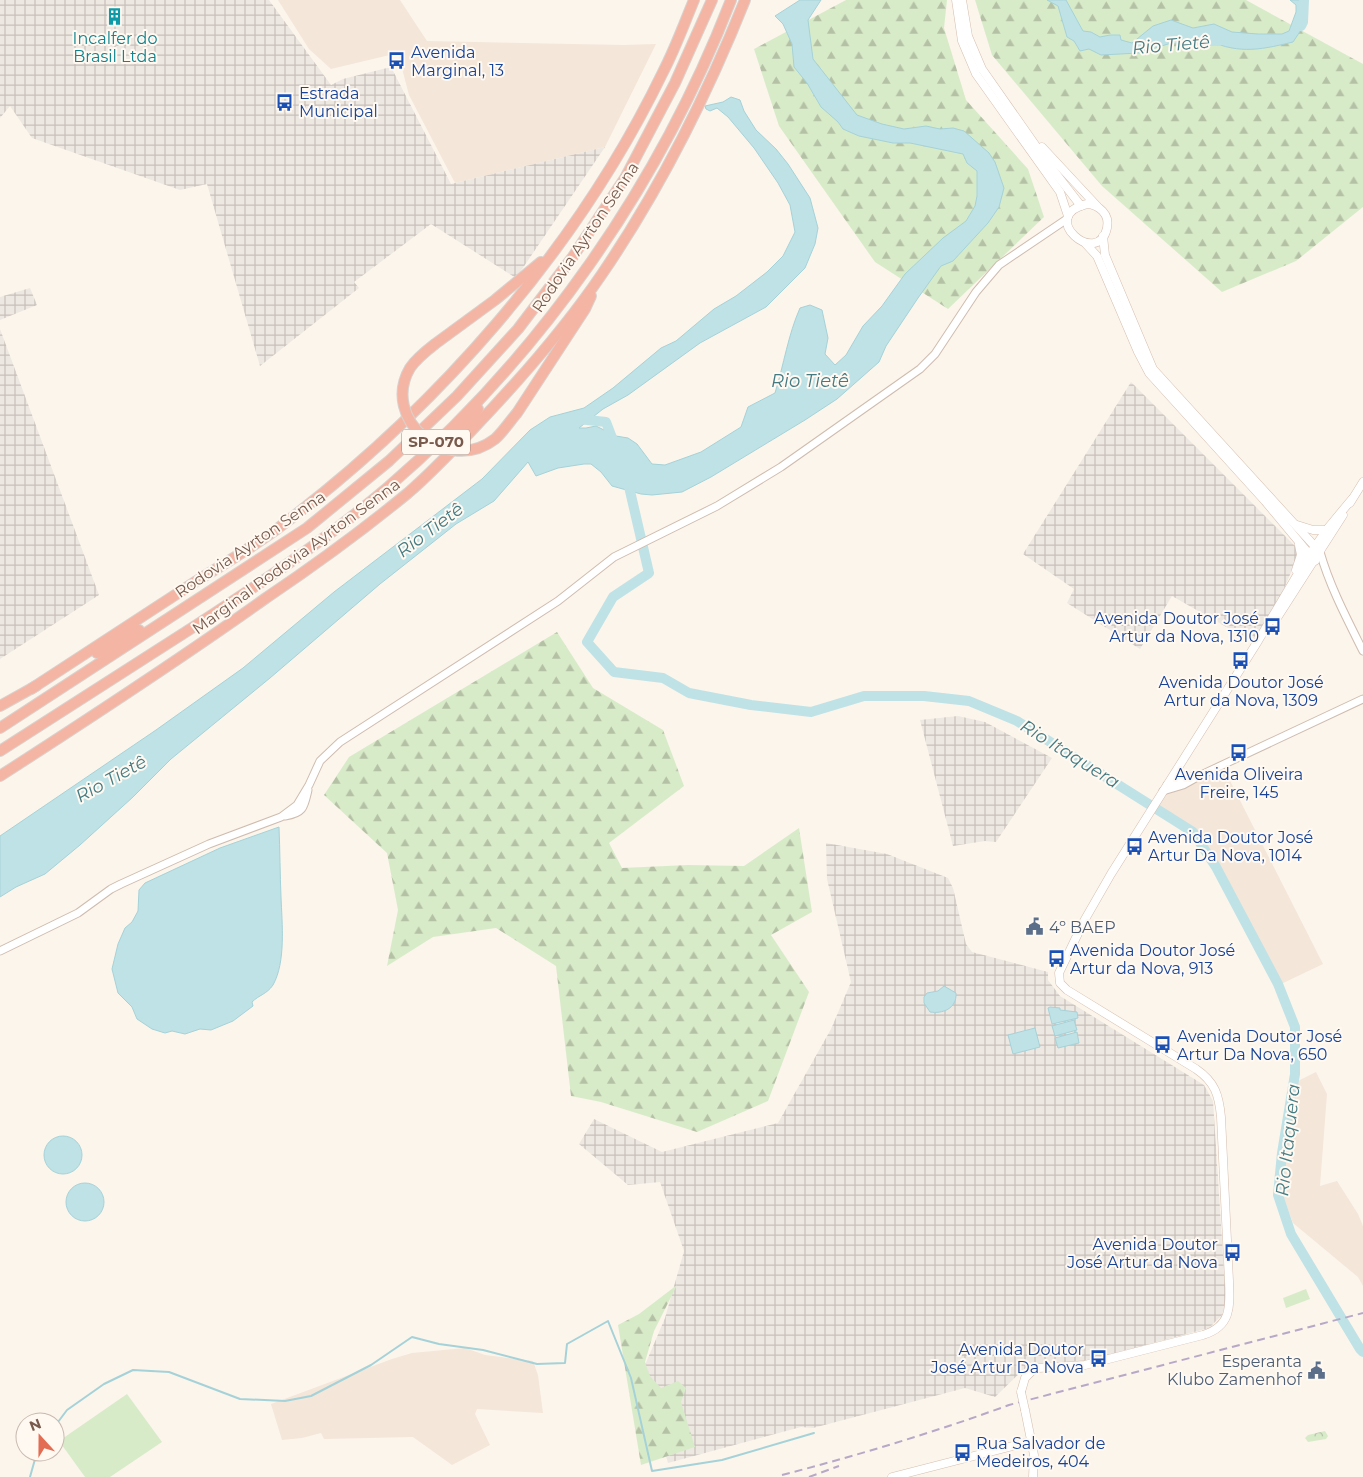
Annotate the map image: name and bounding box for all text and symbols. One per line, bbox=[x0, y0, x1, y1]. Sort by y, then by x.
building icon: Incalfer do Brasil Ltda bbox=[105, 6, 125, 26]
place label: Incalfer do Brasil Ltda bbox=[73, 29, 157, 66]
water label: Rio Tietê bbox=[1131, 31, 1211, 59]
place label: Avenida Marginal, 13 bbox=[411, 43, 504, 80]
bus stop icon: Avenida Marginal, 13 bbox=[387, 51, 407, 71]
place label: Estrada Municipal bbox=[299, 84, 378, 121]
bus stop icon: Estrada Municipal bbox=[275, 92, 295, 112]
street label: Rodovia Ayrton Senna bbox=[528, 159, 643, 316]
water label: Rio Tietê bbox=[771, 370, 849, 392]
road number: SP-070 bbox=[402, 430, 470, 454]
street label: Marginal Rodovia Ayrton Senna bbox=[189, 475, 404, 638]
street label: Rodovia Ayrton Senna bbox=[172, 487, 329, 602]
water label: Rio Tietê bbox=[392, 498, 468, 562]
place label: Avenida Doutor José Artur da Nova, 1310 bbox=[1094, 609, 1259, 646]
bus stop icon: Avenida Doutor José Artur da Nova, 1310 bbox=[1263, 617, 1283, 637]
bus stop icon: Avenida Doutor José Artur da Nova, 1309 bbox=[1231, 651, 1251, 671]
place label: Avenida Doutor José Artur da Nova, 1309 bbox=[1158, 673, 1324, 710]
water label: Rio Itaquera bbox=[1016, 715, 1124, 793]
bus stop icon: Avenida Oliveira Freire, 145 bbox=[1229, 743, 1249, 763]
water label: Rio Tietê bbox=[72, 750, 150, 807]
place label: Avenida Oliveira Freire, 145 bbox=[1175, 765, 1303, 802]
place label: Avenida Doutor José Artur Da Nova, 1014 bbox=[1148, 828, 1313, 865]
bus stop icon: Avenida Doutor José Artur Da Nova, 1014 bbox=[1124, 836, 1144, 856]
public building icon: 4º BAEP bbox=[1025, 917, 1045, 937]
place label: 4º BAEP bbox=[1049, 918, 1116, 937]
place label: Avenida Doutor José Artur da Nova, 913 bbox=[1070, 941, 1235, 978]
bus stop icon: Avenida Doutor José Artur da Nova, 913 bbox=[1046, 949, 1066, 969]
place label: Avenida Doutor José Artur Da Nova, 650 bbox=[1177, 1027, 1342, 1064]
bus stop icon: Avenida Doutor José Artur Da Nova, 650 bbox=[1153, 1035, 1173, 1055]
water label: Rio Itaquera bbox=[1271, 1083, 1305, 1197]
place label: Avenida Doutor José Artur da Nova bbox=[1066, 1235, 1218, 1272]
bus stop icon: Avenida Doutor José Artur da Nova bbox=[1222, 1243, 1242, 1263]
place label: Avenida Doutor José Artur Da Nova bbox=[930, 1340, 1084, 1377]
bus stop icon: Avenida Doutor José Artur Da Nova bbox=[1088, 1348, 1108, 1368]
place label: Esperanta Klubo Zamenhof bbox=[1167, 1352, 1303, 1389]
public building icon: Esperanta Klubo Zamenhof bbox=[1306, 1360, 1326, 1380]
north arrow bbox=[15, 1412, 65, 1462]
text: N bbox=[27, 1414, 44, 1435]
place label: Rua Salvador de Medeiros, 404 bbox=[976, 1434, 1105, 1471]
bus stop icon: Rua Salvador de Medeiros, 404 bbox=[952, 1442, 972, 1462]

